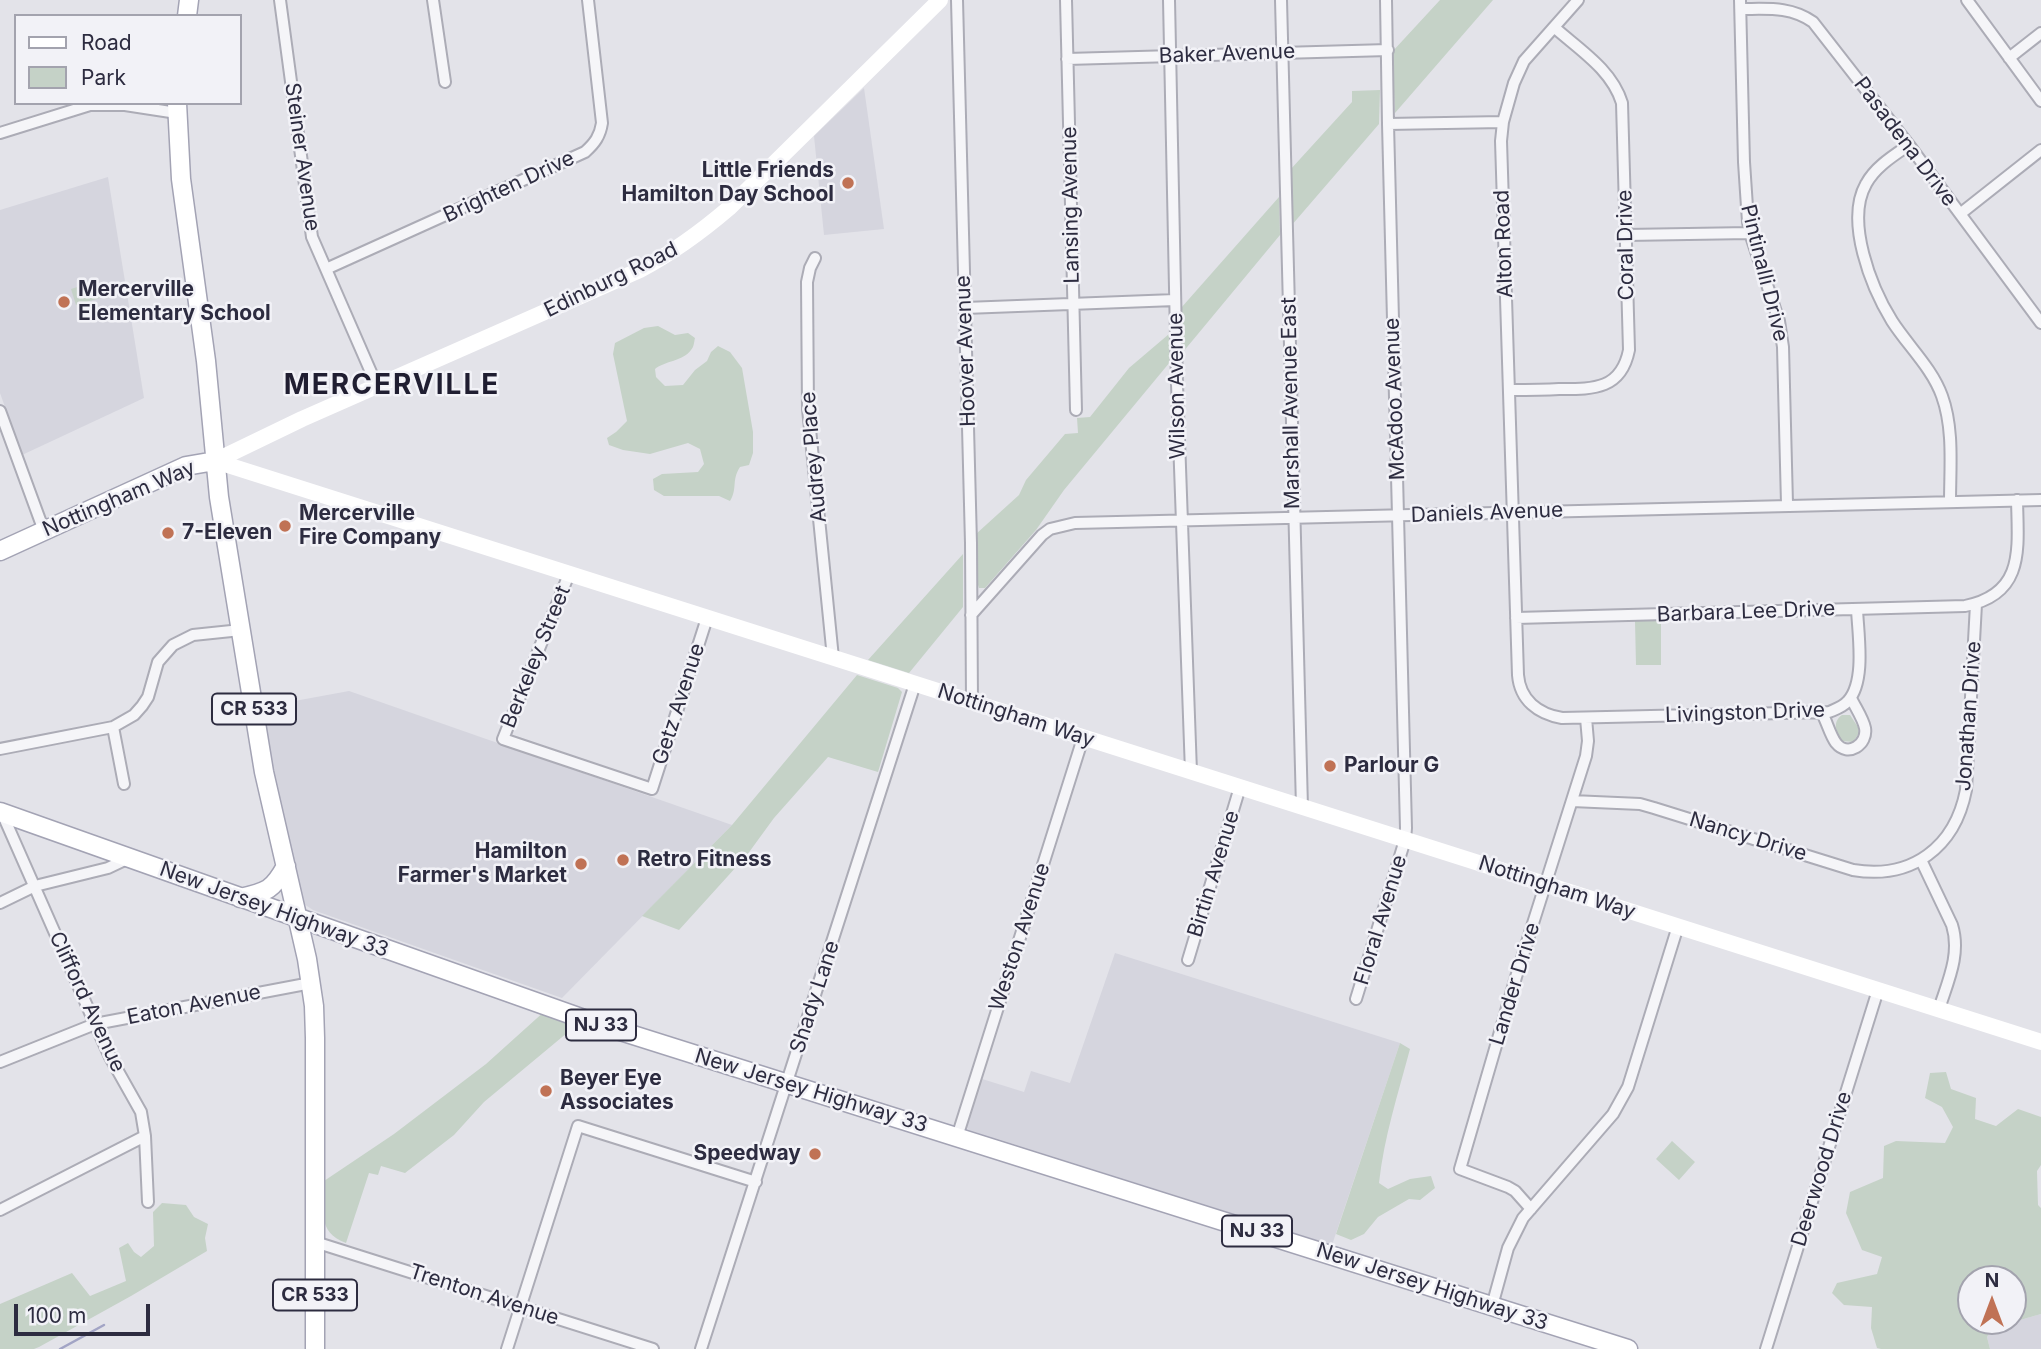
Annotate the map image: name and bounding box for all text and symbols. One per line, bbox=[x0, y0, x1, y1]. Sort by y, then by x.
legend bbox=[14, 14, 242, 105]
text: Road bbox=[81, 30, 132, 55]
street label: Baker Avenue bbox=[1158, 39, 1296, 69]
text: Park bbox=[81, 65, 126, 90]
street label: Pasadena Drive bbox=[1848, 72, 1962, 212]
street label: Steiner Avenue bbox=[279, 81, 325, 233]
street label: Lansing Avenue bbox=[1057, 126, 1085, 284]
street label: Brighten Drive bbox=[439, 146, 579, 228]
place label: Little Friends Hamilton Day School bbox=[622, 158, 834, 208]
marker: Little Friends Hamilton Day School bbox=[840, 175, 856, 191]
street label: Coral Drive bbox=[1612, 189, 1640, 301]
street label: Alton Road bbox=[1490, 190, 1518, 298]
street label: Pintinalli Drive bbox=[1735, 202, 1793, 344]
street label: Edinburg Road bbox=[540, 237, 682, 323]
street label: Hoover Avenue bbox=[951, 275, 981, 427]
place label: Mercerville Elementary School bbox=[78, 277, 271, 327]
marker: Mercerville Elementary School bbox=[56, 294, 72, 310]
street label: Marshall Avenue East bbox=[1277, 297, 1305, 509]
street label: Wilson Avenue bbox=[1163, 312, 1191, 460]
street label: McAdoo Avenue bbox=[1380, 317, 1410, 481]
district label: MERCERVILLE bbox=[285, 369, 499, 403]
street label: Audrey Place bbox=[796, 390, 832, 524]
street label: Nottingham Way bbox=[39, 455, 199, 543]
street label: Daniels Avenue bbox=[1410, 498, 1564, 528]
place label: Mercerville Fire Company bbox=[299, 501, 441, 551]
marker: Mercerville Fire Company bbox=[277, 518, 293, 534]
place label: 7-Eleven bbox=[182, 520, 272, 546]
marker: 7-Eleven bbox=[160, 525, 176, 541]
street label: Berkeley Street bbox=[496, 582, 576, 732]
street label: Barbara Lee Drive bbox=[1656, 596, 1836, 628]
street label: Getz Avenue bbox=[648, 640, 710, 768]
street label: Jonathan Drive bbox=[1951, 640, 1987, 792]
street label: Nottingham Way bbox=[934, 679, 1098, 753]
road number: CR 533 bbox=[212, 694, 296, 724]
street label: Livingston Drive bbox=[1665, 698, 1825, 728]
place label: Parlour G bbox=[1344, 753, 1439, 779]
marker: Parlour G bbox=[1322, 758, 1338, 774]
street label: Nancy Drive bbox=[1686, 807, 1810, 867]
street label: Birtin Avenue bbox=[1183, 808, 1245, 940]
place label: Hamilton Farmer's Market bbox=[398, 839, 567, 889]
place label: Retro Fitness bbox=[637, 847, 771, 873]
street label: Nottingham Way bbox=[1475, 851, 1639, 925]
marker: Retro Fitness bbox=[615, 852, 631, 868]
street label: Floral Avenue bbox=[1349, 852, 1413, 988]
marker: Hamilton Farmer's Market bbox=[573, 856, 589, 872]
street label: New Jersey Highway 33 bbox=[156, 857, 392, 963]
street label: Weston Avenue bbox=[984, 860, 1056, 1014]
street label: Lander Drive bbox=[1484, 920, 1546, 1048]
street label: Clifford Avenue bbox=[43, 928, 131, 1076]
street label: Shady Lane bbox=[785, 938, 845, 1056]
street label: Eaton Avenue bbox=[125, 980, 263, 1030]
road number: NJ 33 bbox=[566, 1009, 636, 1040]
street label: New Jersey Highway 33 bbox=[692, 1044, 930, 1138]
place label: Beyer Eye Associates bbox=[560, 1066, 674, 1116]
marker: Beyer Eye Associates bbox=[538, 1083, 554, 1099]
street label: Deerwood Drive bbox=[1786, 1089, 1858, 1249]
place label: Speedway bbox=[693, 1141, 801, 1167]
marker: Speedway bbox=[807, 1146, 823, 1162]
road number: NJ 33 bbox=[1222, 1216, 1292, 1246]
street label: New Jersey Highway 33 bbox=[1313, 1238, 1551, 1336]
street label: Trenton Avenue bbox=[406, 1259, 562, 1331]
north arrow bbox=[1957, 1265, 2027, 1335]
text: N bbox=[1985, 1269, 1999, 1292]
road number: CR 533 bbox=[273, 1280, 357, 1310]
scale bar bbox=[18, 1290, 154, 1334]
text: 100 m bbox=[27, 1303, 86, 1328]

